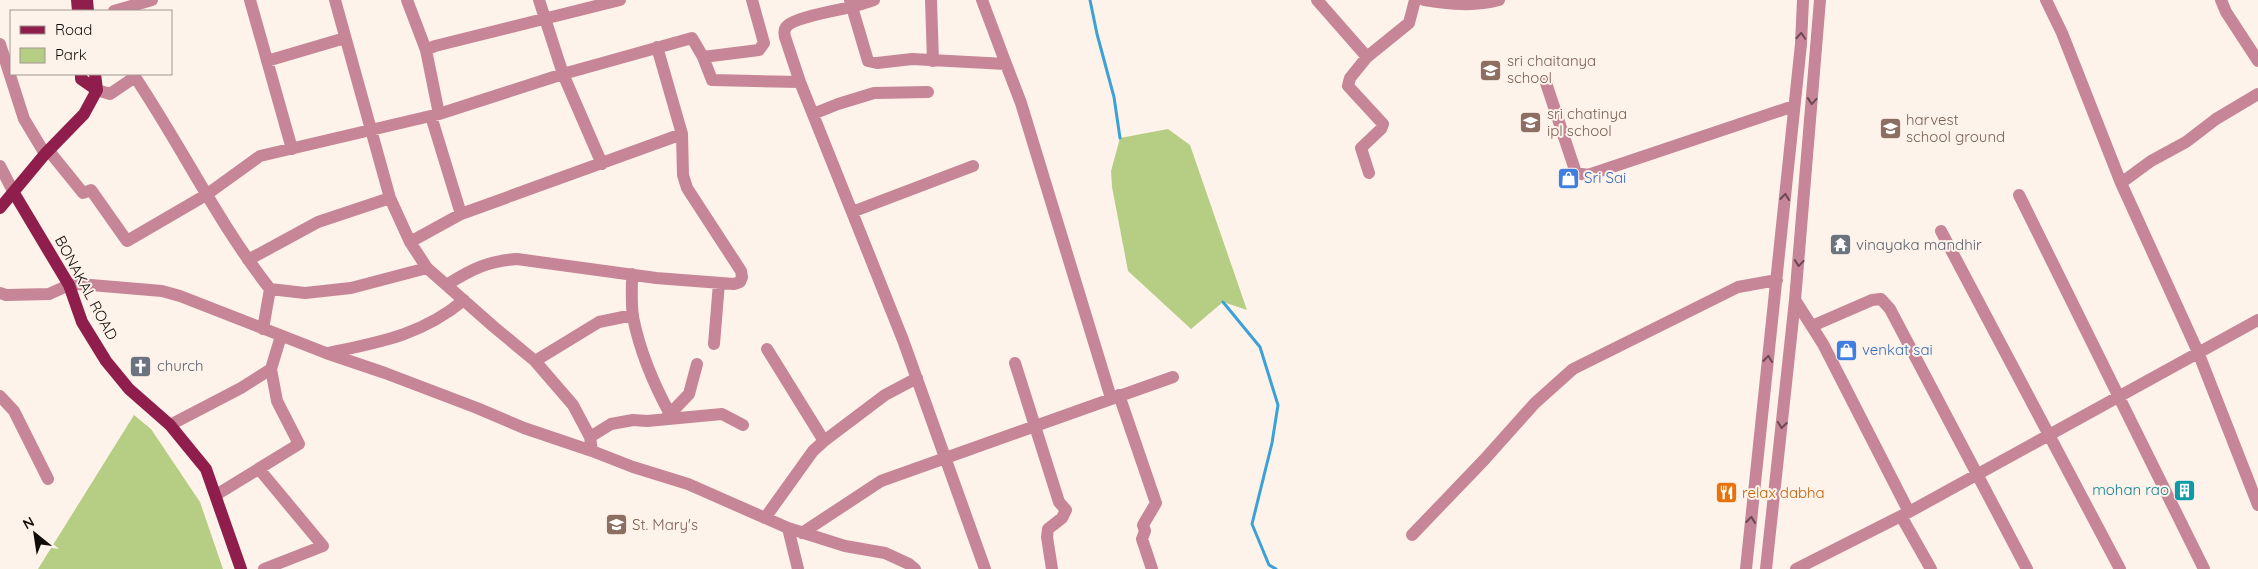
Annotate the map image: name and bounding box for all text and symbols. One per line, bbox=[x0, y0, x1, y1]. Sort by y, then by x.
legend bbox=[10, 10, 172, 75]
text: Road bbox=[55, 20, 92, 39]
one-way arrow bbox=[1796, 31, 1807, 39]
text: Park bbox=[55, 45, 87, 64]
place label: sri chaitanya school bbox=[1507, 51, 1596, 87]
school or university icon: sri chaitanya school bbox=[1479, 58, 1503, 82]
one-way arrow bbox=[1807, 97, 1818, 105]
place label: sri chatinya ipl school bbox=[1547, 104, 1627, 140]
place label: harvest school ground bbox=[1906, 110, 2005, 146]
school or university icon: sri chatinya ipl school bbox=[1519, 111, 1543, 135]
school or university icon: harvest school ground bbox=[1878, 117, 1902, 141]
shop icon: Sri Sai bbox=[1556, 166, 1580, 190]
place label: Sri Sai bbox=[1584, 168, 1626, 187]
one-way arrow bbox=[1779, 193, 1790, 201]
street label: BONAKAL ROAD bbox=[51, 232, 122, 343]
temple icon: vinayaka mandhir bbox=[1828, 233, 1852, 257]
place label: vinayaka mandhir bbox=[1856, 235, 1982, 254]
one-way arrow bbox=[1793, 259, 1804, 267]
shop icon: venkat sai bbox=[1834, 338, 1858, 362]
place label: venkat sai bbox=[1862, 340, 1933, 359]
church icon: church bbox=[129, 354, 153, 378]
one-way arrow bbox=[1762, 355, 1773, 363]
place label: church bbox=[157, 356, 204, 375]
one-way arrow bbox=[1777, 421, 1788, 429]
building icon: mohan rao bbox=[2173, 478, 2197, 502]
place label: mohan rao bbox=[2092, 480, 2169, 499]
restaurant icon: relax dabha bbox=[1714, 481, 1738, 505]
place label: relax dabha bbox=[1742, 483, 1825, 502]
north arrow bbox=[10, 509, 60, 559]
text: N bbox=[20, 512, 37, 533]
school or university icon: St. Mary's bbox=[604, 513, 628, 537]
place label: St. Mary's bbox=[632, 515, 698, 534]
one-way arrow bbox=[1745, 516, 1756, 524]

